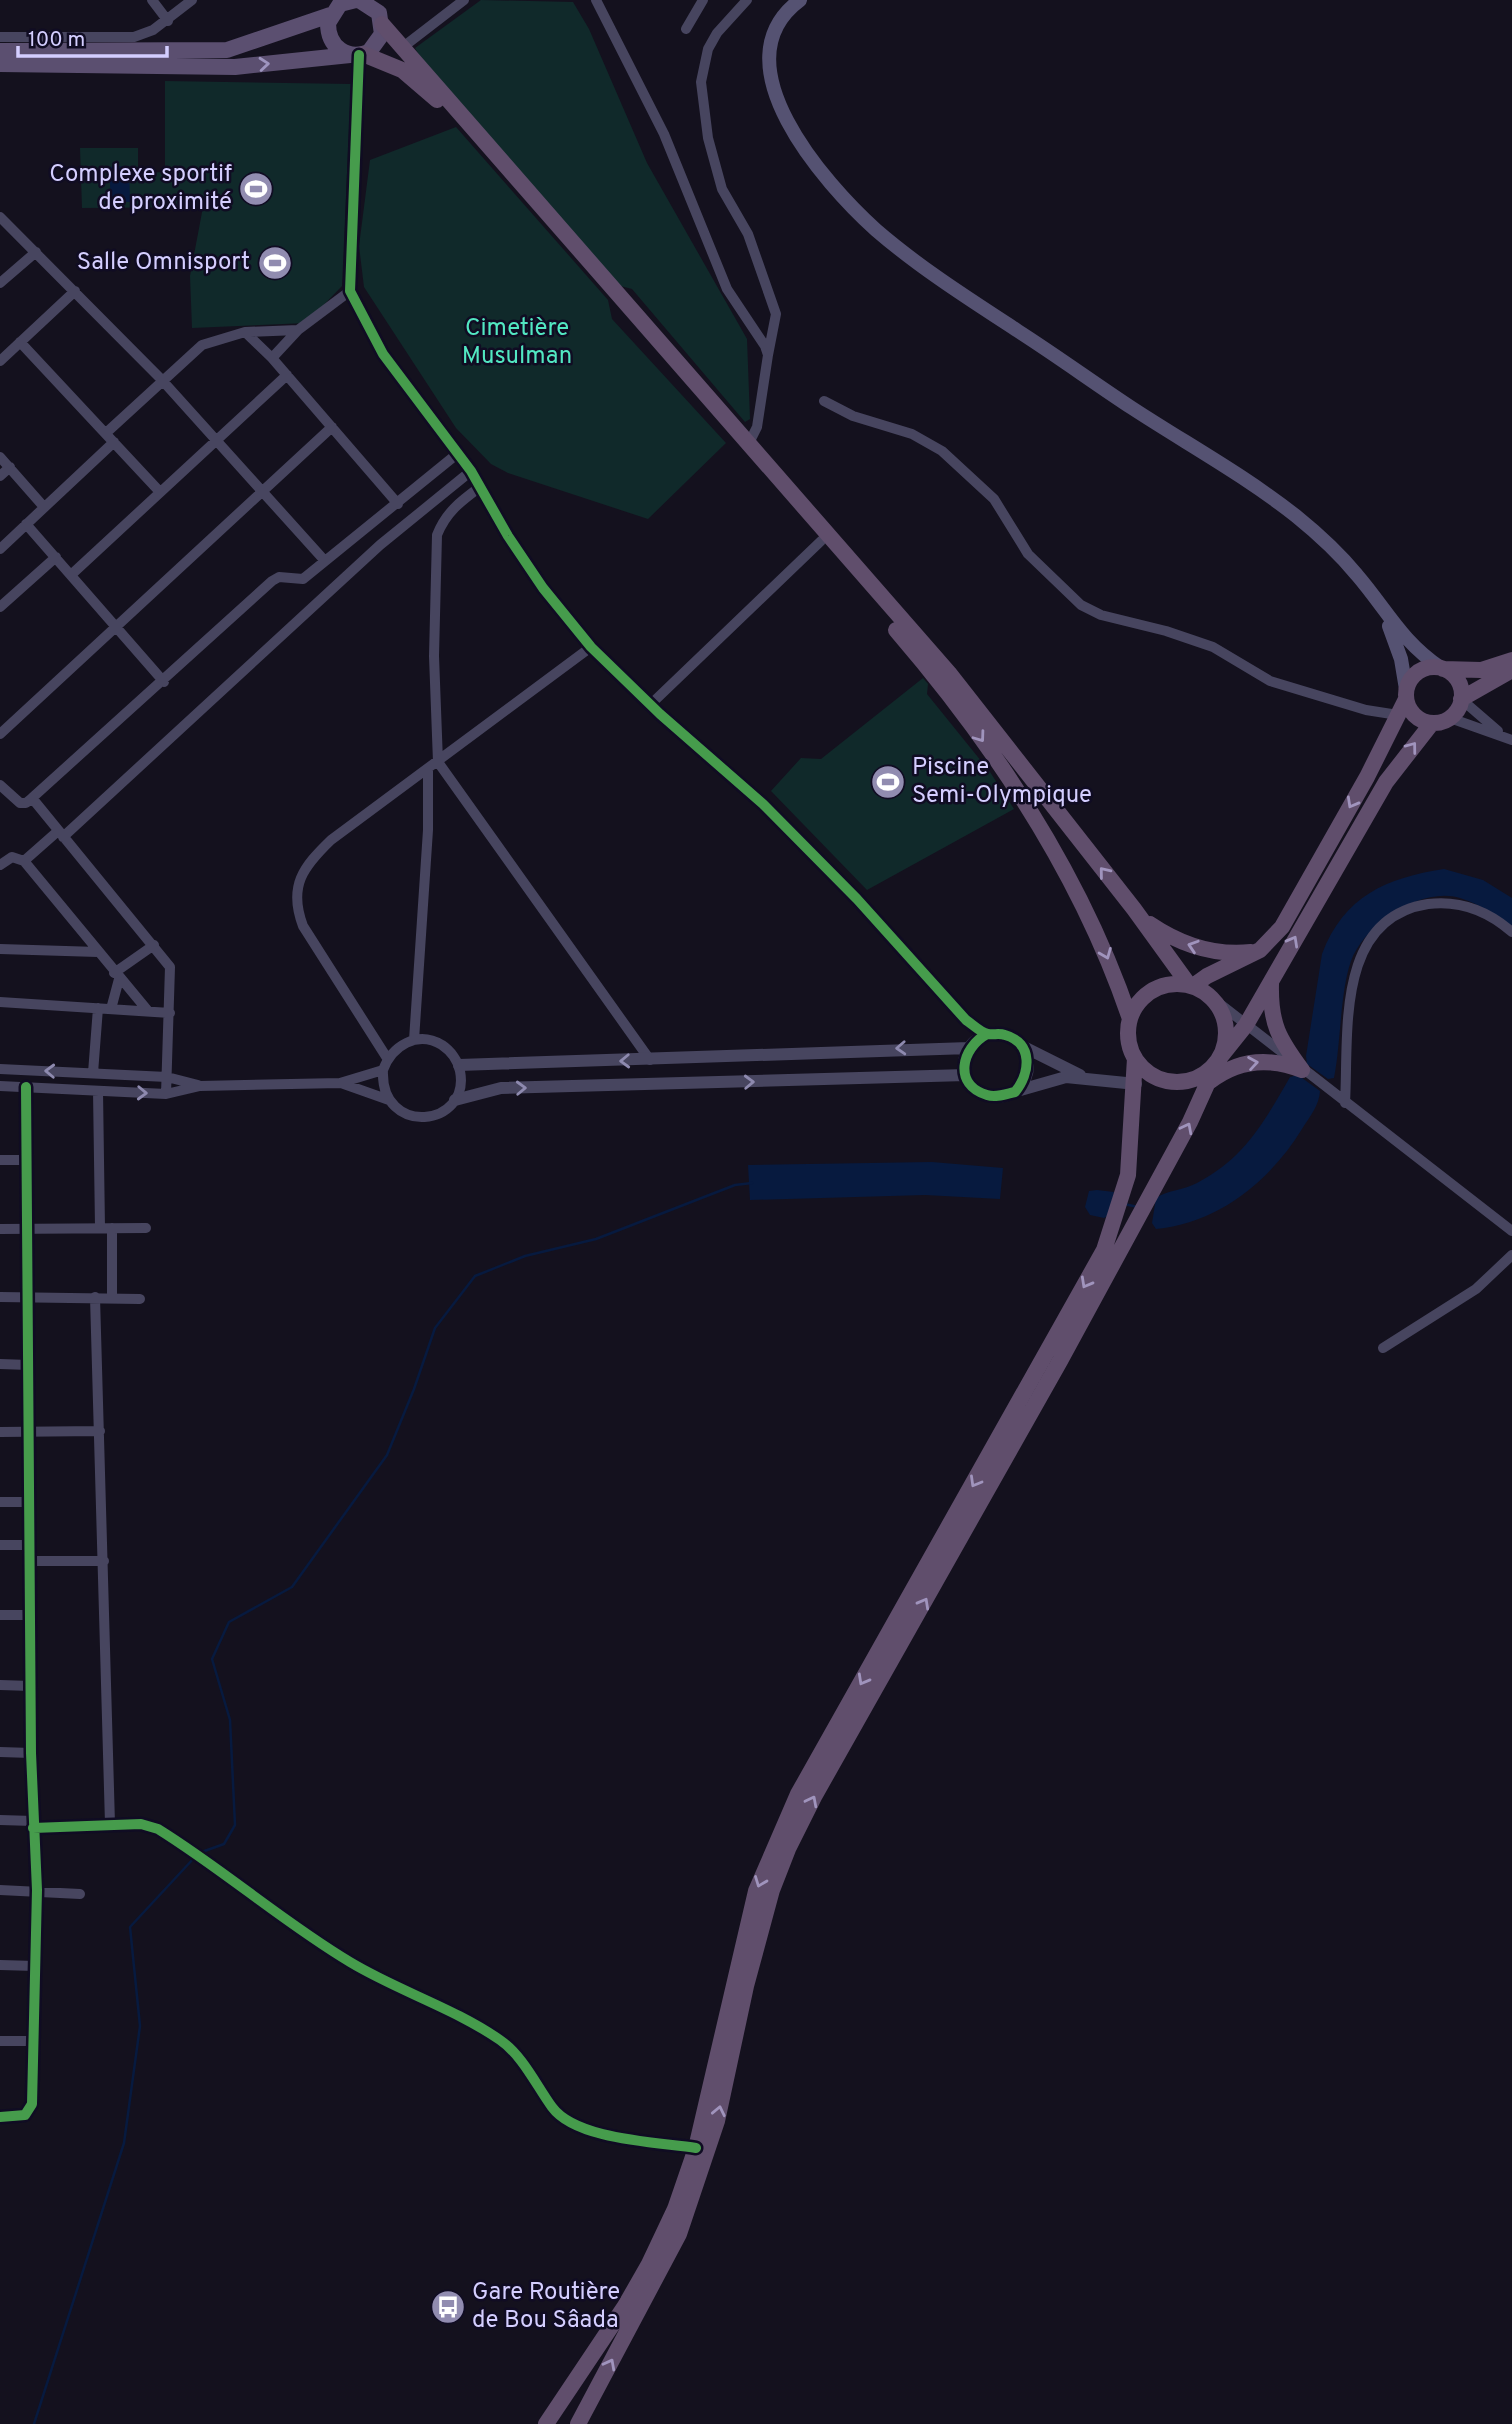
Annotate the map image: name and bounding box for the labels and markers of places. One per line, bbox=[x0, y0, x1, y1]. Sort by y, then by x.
place label: Complexe sportif de proximité bbox=[49, 160, 232, 218]
sports icon: Complexe sportif de proximité bbox=[237, 170, 275, 208]
sports icon: Salle Omnisport bbox=[256, 244, 294, 282]
place label: Salle Omnisport bbox=[77, 248, 250, 278]
place label: Piscine Semi-Olympique bbox=[912, 753, 1092, 811]
sports icon: Piscine Semi-Olympique bbox=[869, 763, 907, 801]
place label: Gare Routière de Bou Sâada bbox=[472, 2278, 620, 2336]
bus stop icon: Gare Routière de Bou Sâada bbox=[429, 2288, 467, 2326]

